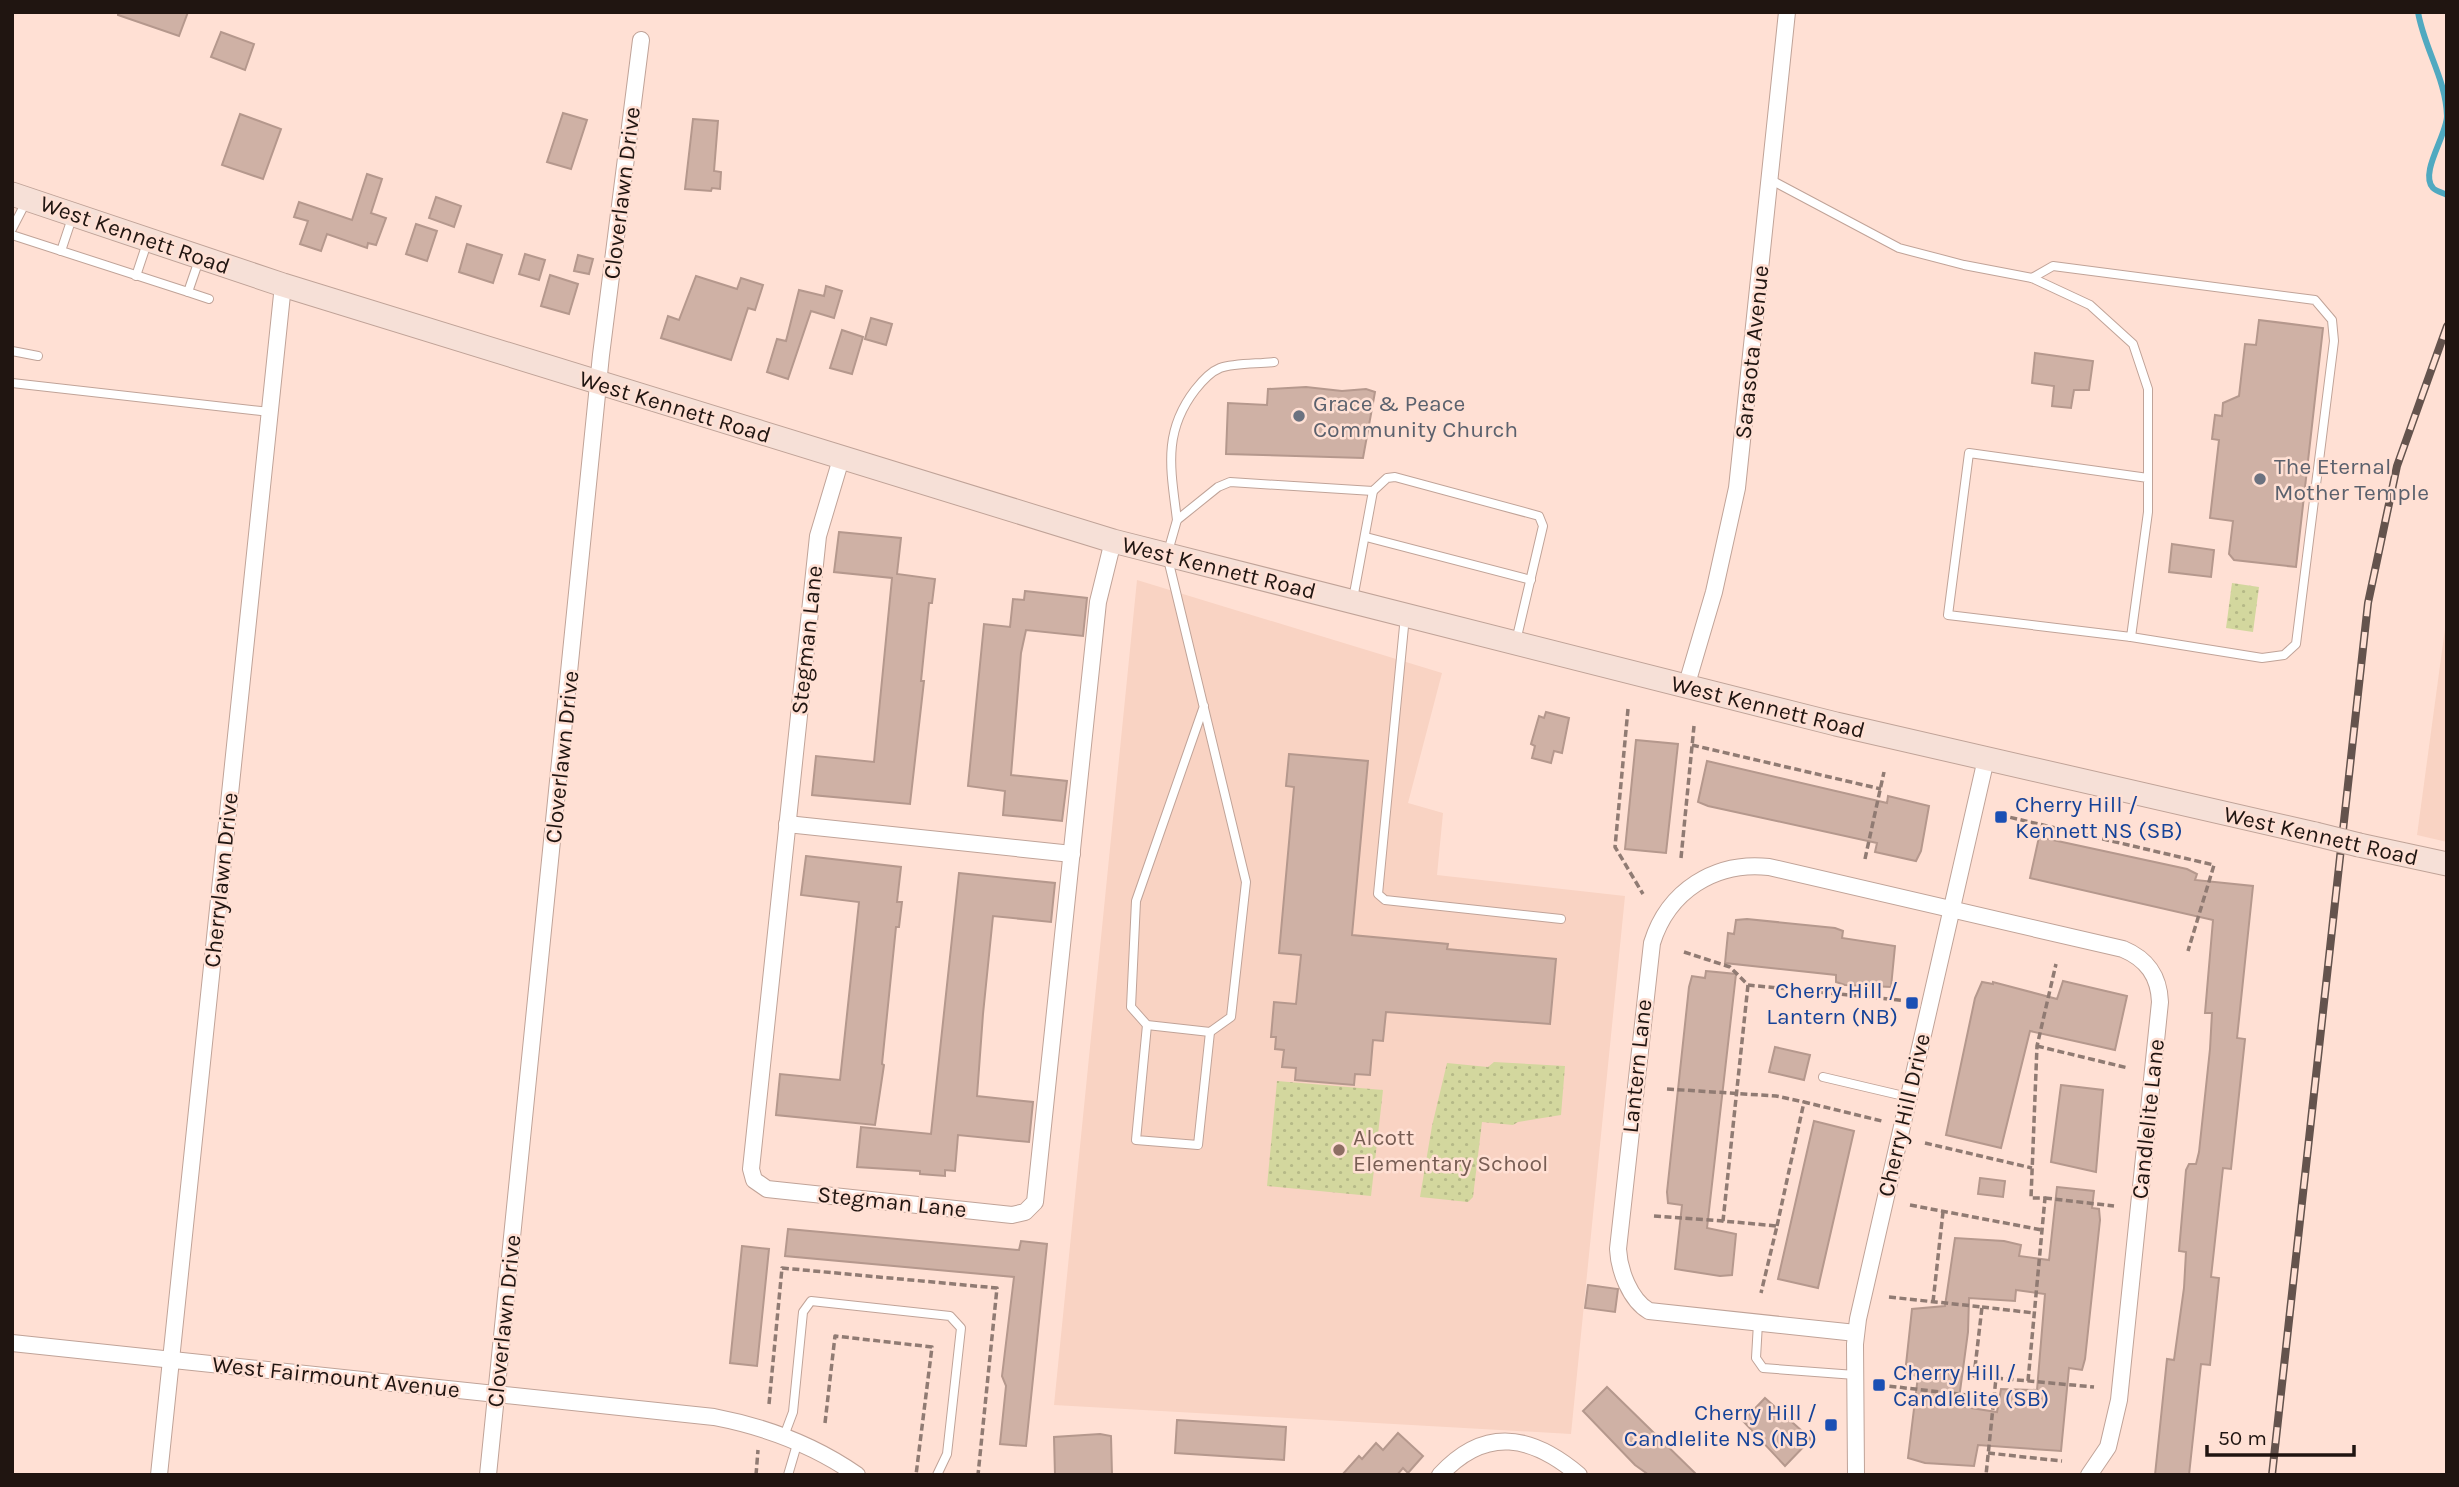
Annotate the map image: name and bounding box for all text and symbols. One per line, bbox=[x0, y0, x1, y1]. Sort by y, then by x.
street label: Cloverlawn Drive bbox=[598, 105, 646, 281]
street label: West Kennett Road bbox=[37, 190, 233, 280]
street label: Sarasota Avenue bbox=[1729, 264, 1775, 440]
street label: West Kennett Road bbox=[576, 365, 774, 449]
place label: Grace & Peace Community Church bbox=[1313, 390, 1518, 443]
marker: Grace & Peace Community Church bbox=[1291, 408, 1307, 424]
place label: The Eternal Mother Temple bbox=[2274, 453, 2429, 506]
marker: The Eternal Mother Temple bbox=[2252, 471, 2268, 487]
street label: West Kennett Road bbox=[1119, 531, 1319, 605]
street label: Stegman Lane bbox=[786, 564, 828, 716]
street label: Cloverlawn Drive bbox=[539, 669, 585, 845]
street label: West Kennett Road bbox=[1668, 670, 1868, 744]
street label: Cherrylawn Drive bbox=[198, 791, 244, 969]
place label: Cherry Hill / Kennett NS (SB) bbox=[2015, 791, 2183, 844]
street label: West Kennett Road bbox=[2221, 800, 2421, 872]
marker: Cherry Hill / Kennett NS (SB) bbox=[1993, 809, 2009, 825]
place label: Cherry Hill / Lantern (NB) bbox=[1766, 977, 1898, 1030]
marker: Cherry Hill / Lantern (NB) bbox=[1904, 995, 1920, 1011]
street label: Lantern Lane bbox=[1617, 998, 1657, 1134]
street label: Cherry Hill Drive bbox=[1872, 1031, 1936, 1199]
street label: Candlelite Lane bbox=[2126, 1038, 2170, 1200]
place label: Alcott Elementary School bbox=[1353, 1124, 1548, 1177]
marker: Alcott Elementary School bbox=[1331, 1142, 1347, 1158]
street label: Stegman Lane bbox=[816, 1181, 968, 1223]
street label: Cloverlawn Drive bbox=[481, 1233, 527, 1409]
street label: West Fairmount Avenue bbox=[211, 1351, 461, 1403]
place label: Cherry Hill / Candlelite (SB) bbox=[1893, 1359, 2049, 1412]
marker: Cherry Hill / Candlelite (SB) bbox=[1871, 1377, 1887, 1393]
place label: Cherry Hill / Candlelite NS (NB) bbox=[1624, 1399, 1817, 1452]
scale bar bbox=[2207, 1414, 2354, 1458]
marker: Cherry Hill / Candlelite NS (NB) bbox=[1823, 1417, 1839, 1433]
text: 50 m bbox=[2218, 1426, 2267, 1450]

